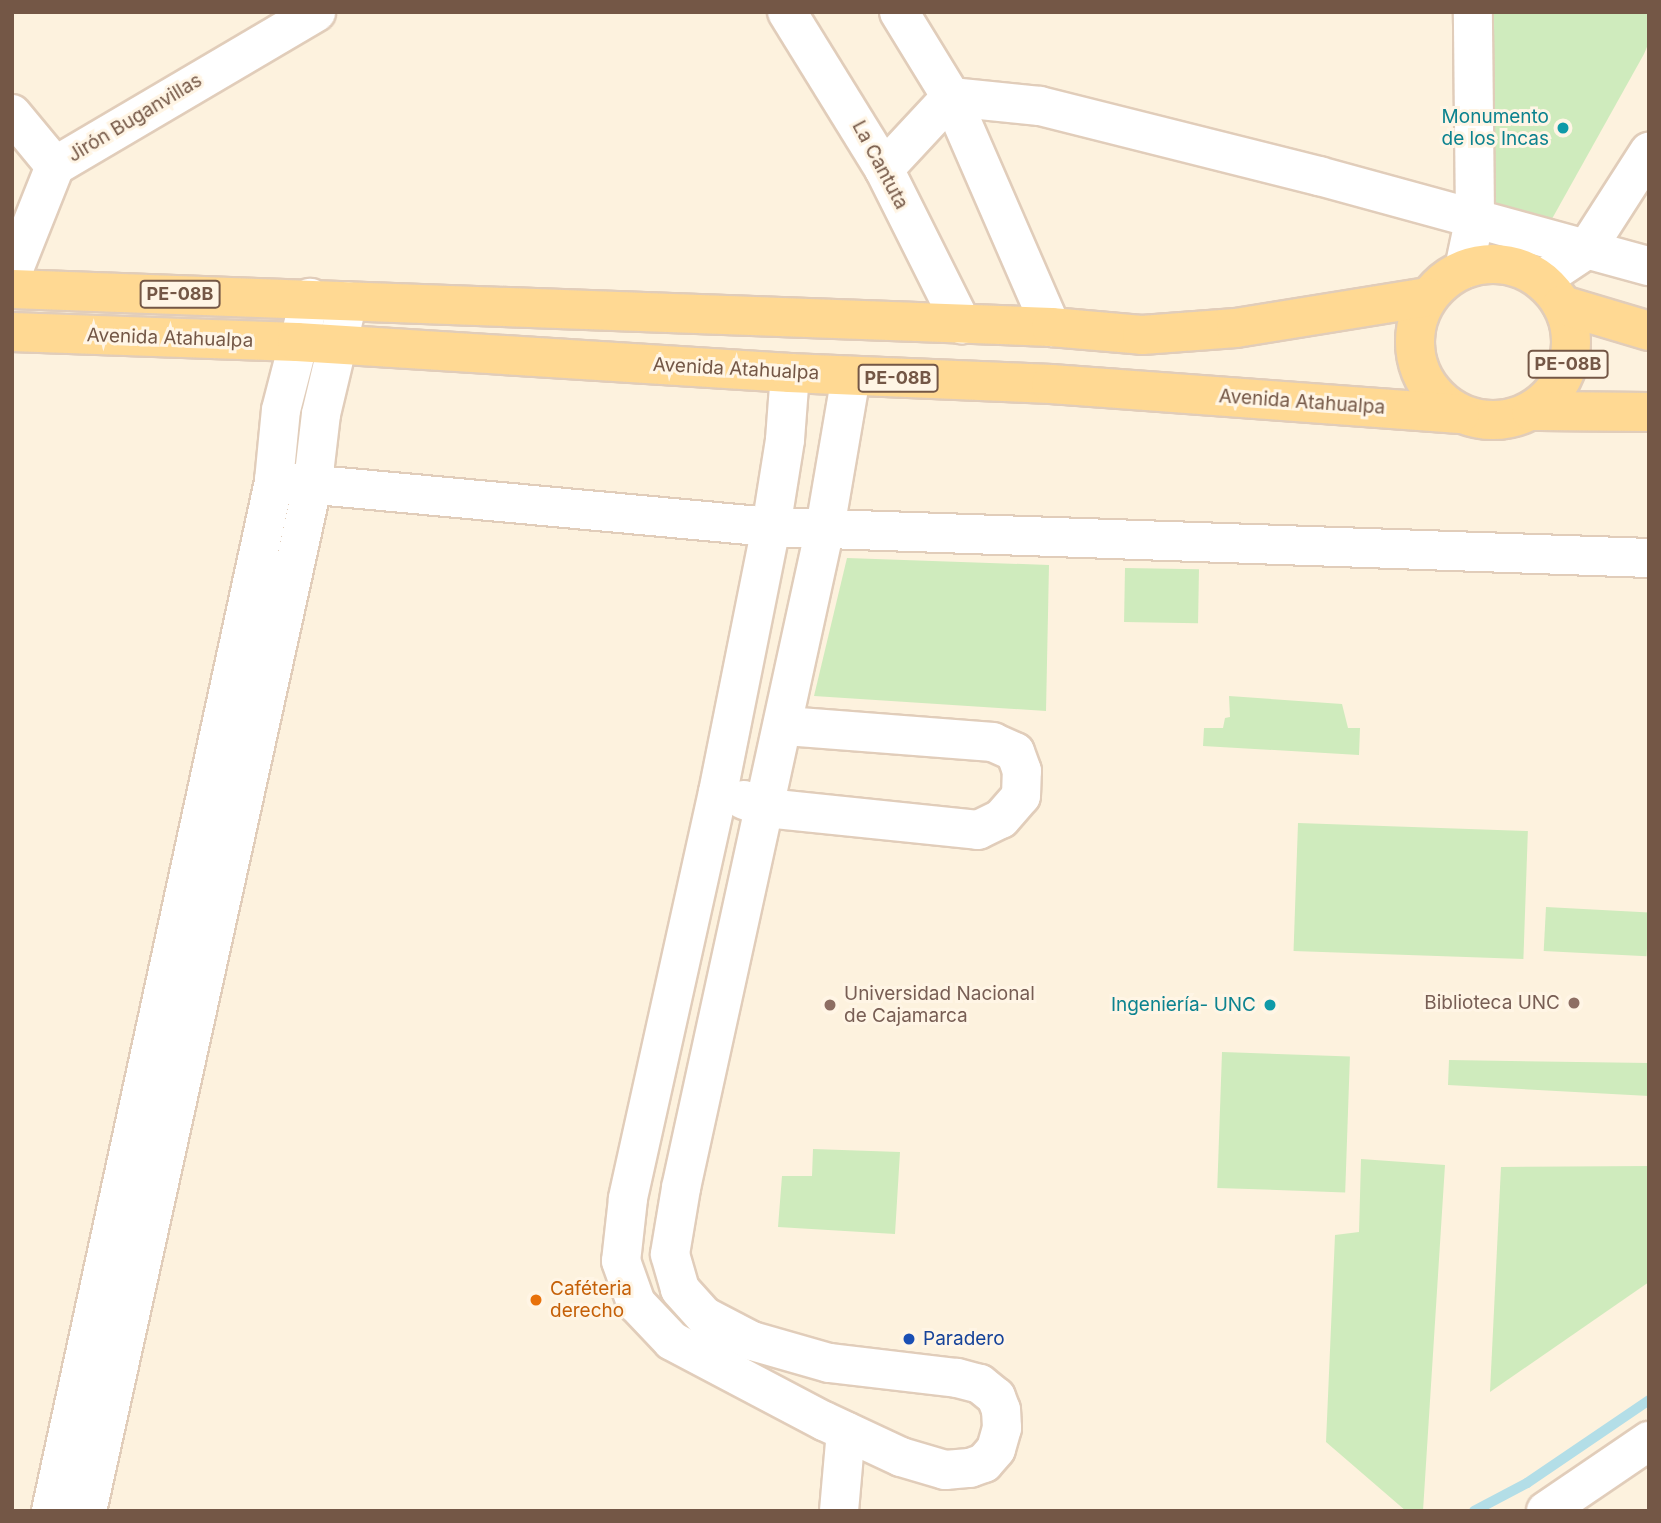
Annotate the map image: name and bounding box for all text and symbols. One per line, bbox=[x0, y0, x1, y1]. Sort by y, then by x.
street label: Jirón Buganvillas bbox=[64, 69, 206, 167]
place label: Monumento de los Incas bbox=[1442, 106, 1549, 150]
street label: La Cantuta bbox=[847, 117, 913, 213]
marker: Monumento de los Incas bbox=[1555, 120, 1571, 136]
road number: PE-08B bbox=[138, 280, 222, 308]
street label: Avenida Atahualpa bbox=[86, 324, 254, 352]
road number: PE-08B bbox=[1526, 350, 1610, 378]
street label: Avenida Atahualpa bbox=[652, 353, 820, 385]
road number: PE-08B bbox=[856, 364, 940, 392]
street label: Avenida Atahualpa bbox=[1218, 385, 1386, 419]
place label: Universidad Nacional de Cajamarca bbox=[844, 983, 1035, 1027]
place label: Biblioteca UNC bbox=[1424, 992, 1560, 1014]
place label: Ingeniería- UNC bbox=[1111, 994, 1256, 1016]
marker: Biblioteca UNC bbox=[1566, 995, 1582, 1011]
marker: Universidad Nacional de Cajamarca bbox=[822, 997, 838, 1013]
marker: Ingeniería- UNC bbox=[1262, 997, 1278, 1013]
place label: Caféteria derecho bbox=[550, 1278, 632, 1322]
marker: Caféteria derecho bbox=[528, 1292, 544, 1308]
place label: Paradero bbox=[923, 1328, 1005, 1350]
marker: Paradero bbox=[901, 1331, 917, 1347]

